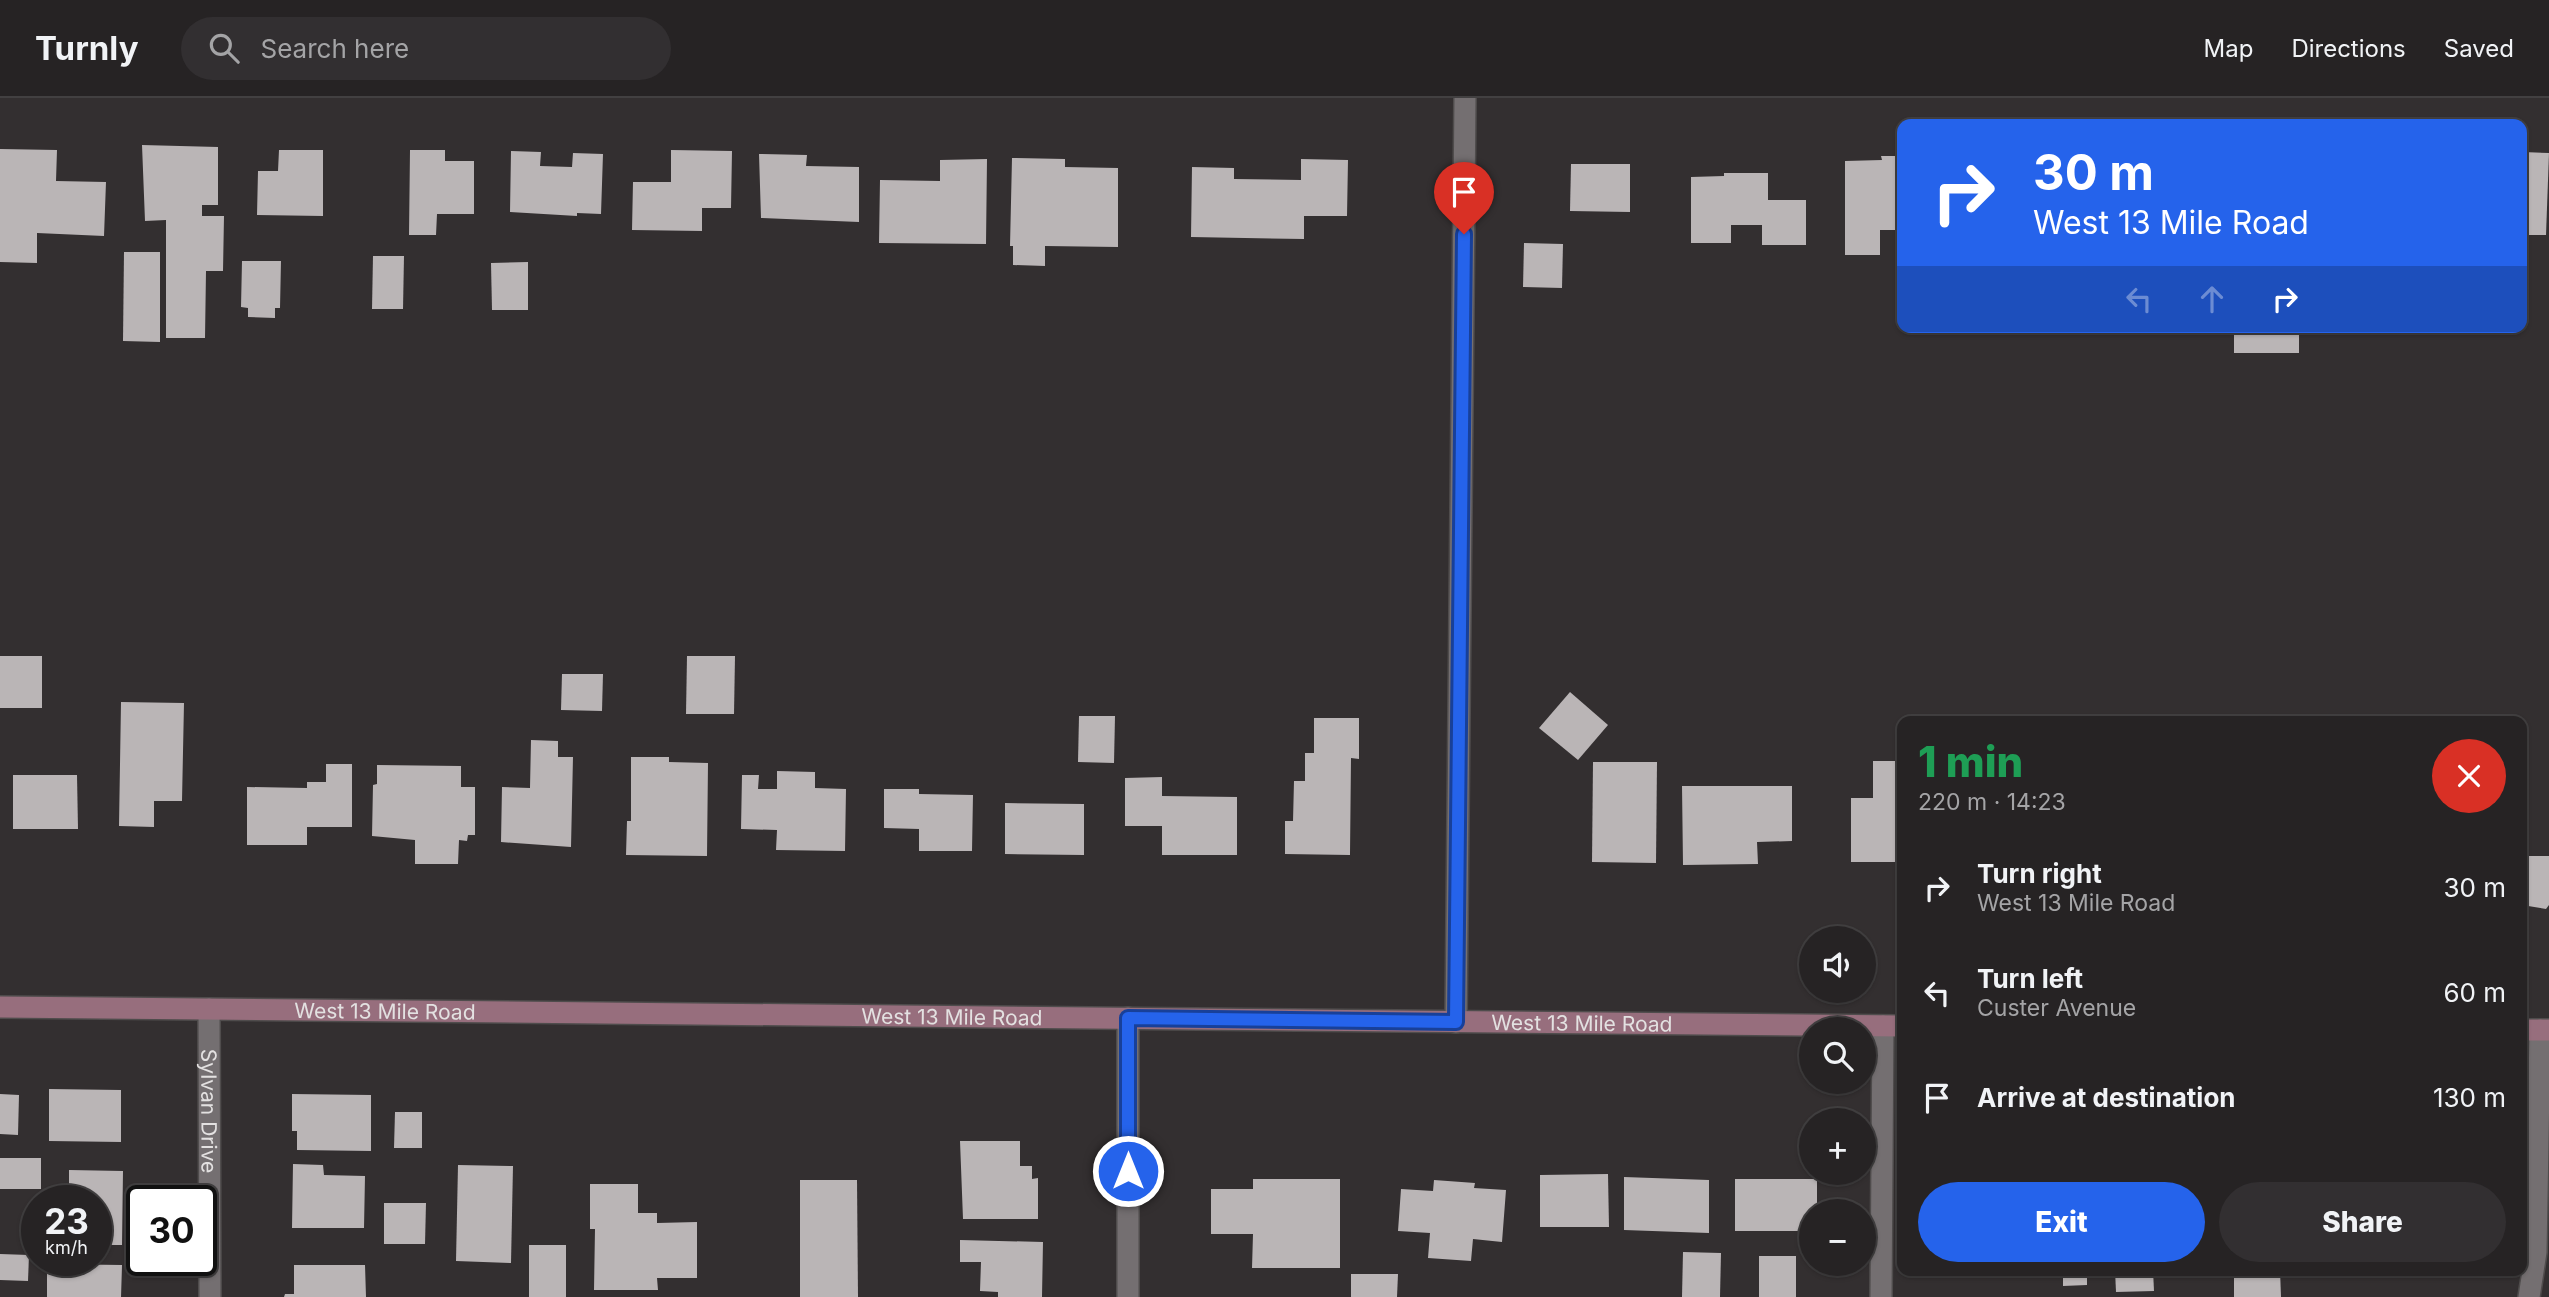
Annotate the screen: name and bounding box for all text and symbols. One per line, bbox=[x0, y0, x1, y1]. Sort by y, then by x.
search box bbox=[181, 17, 671, 80]
text: Turnly bbox=[35, 28, 139, 68]
icon: search bbox=[205, 29, 243, 67]
text: Search here bbox=[261, 33, 409, 64]
text: Map bbox=[2204, 34, 2253, 63]
text: Directions bbox=[2291, 34, 2406, 63]
text: Saved bbox=[2444, 34, 2514, 63]
text: 30 m bbox=[2033, 143, 2154, 202]
icon: right bbox=[1918, 147, 2009, 238]
pin bbox=[1434, 162, 1494, 234]
icon: arrive bbox=[1445, 173, 1483, 211]
text: West 13 Mile Road bbox=[2033, 203, 2309, 242]
icon: left bbox=[2120, 280, 2158, 318]
icon: ahead bbox=[2193, 280, 2231, 318]
icon: right bbox=[2266, 280, 2304, 318]
text: 1 min bbox=[1918, 736, 2023, 787]
button: close bbox=[2432, 739, 2506, 813]
text: 220 m · 14:23 bbox=[1918, 788, 2066, 816]
text: Turn right bbox=[1977, 858, 2102, 889]
icon: right bbox=[1918, 869, 1956, 907]
text: 30 m bbox=[2443, 872, 2506, 903]
text: West 13 Mile Road bbox=[1977, 889, 2175, 917]
map controls bbox=[1799, 926, 1876, 1276]
button: sound bbox=[1799, 926, 1876, 1003]
text: Turn left bbox=[1977, 963, 2083, 994]
icon: left bbox=[1918, 974, 1956, 1012]
text: 60 m bbox=[2443, 977, 2506, 1008]
text: Custer Avenue bbox=[1977, 994, 2136, 1022]
street label: West 13 Mile Road bbox=[294, 997, 476, 1024]
street label: West 13 Mile Road bbox=[861, 1003, 1043, 1030]
street label: West 13 Mile Road bbox=[1491, 1009, 1673, 1036]
button: search bbox=[1799, 1017, 1876, 1094]
street label: Sylvan Drive bbox=[197, 1049, 222, 1173]
icon: arrive bbox=[1918, 1079, 1956, 1117]
text: Arrive at destination bbox=[1977, 1082, 2236, 1113]
text: 130 m bbox=[2433, 1082, 2506, 1113]
button: + bbox=[1799, 1108, 1876, 1185]
position arrow bbox=[1091, 1134, 1165, 1208]
button: Exit bbox=[1918, 1182, 2205, 1262]
button: Share bbox=[2219, 1182, 2506, 1262]
speed limit sign: 30 bbox=[126, 1185, 217, 1276]
button: − bbox=[1799, 1199, 1876, 1276]
text: 23 bbox=[44, 1200, 89, 1242]
text: km/h bbox=[45, 1237, 88, 1258]

